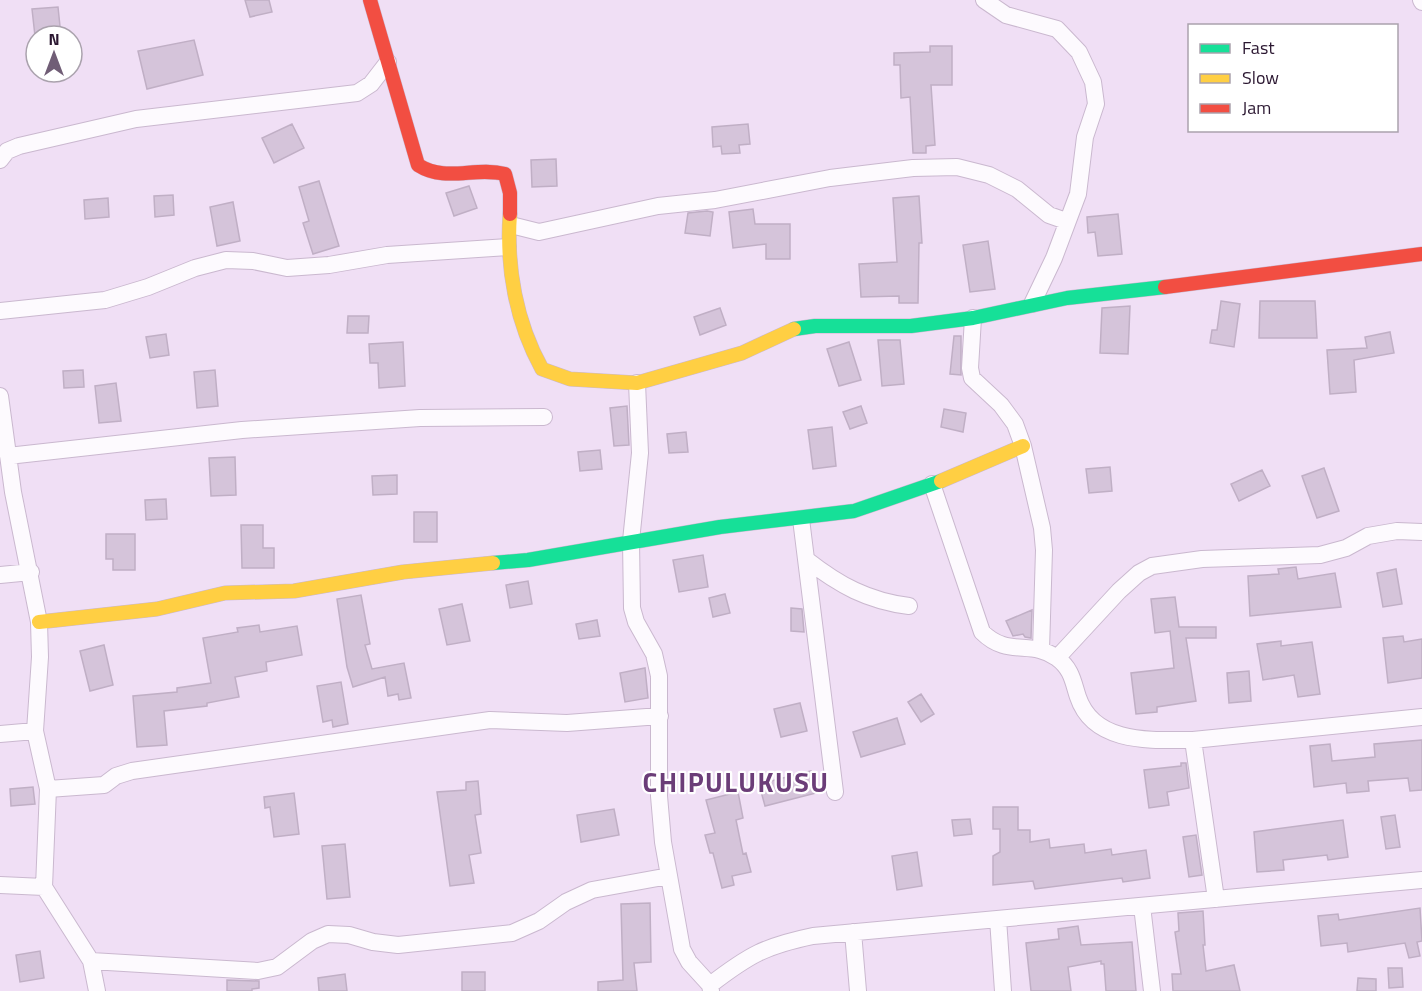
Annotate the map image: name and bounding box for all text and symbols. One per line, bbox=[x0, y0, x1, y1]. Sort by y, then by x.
north arrow bbox=[24, 24, 84, 84]
legend bbox=[1188, 24, 1398, 132]
text: N bbox=[48, 27, 60, 51]
text: Fast bbox=[1242, 34, 1275, 61]
text: Slow bbox=[1242, 64, 1279, 91]
text: Jam bbox=[1242, 94, 1271, 121]
district label: CHIPULUKUSU bbox=[642, 761, 830, 802]

